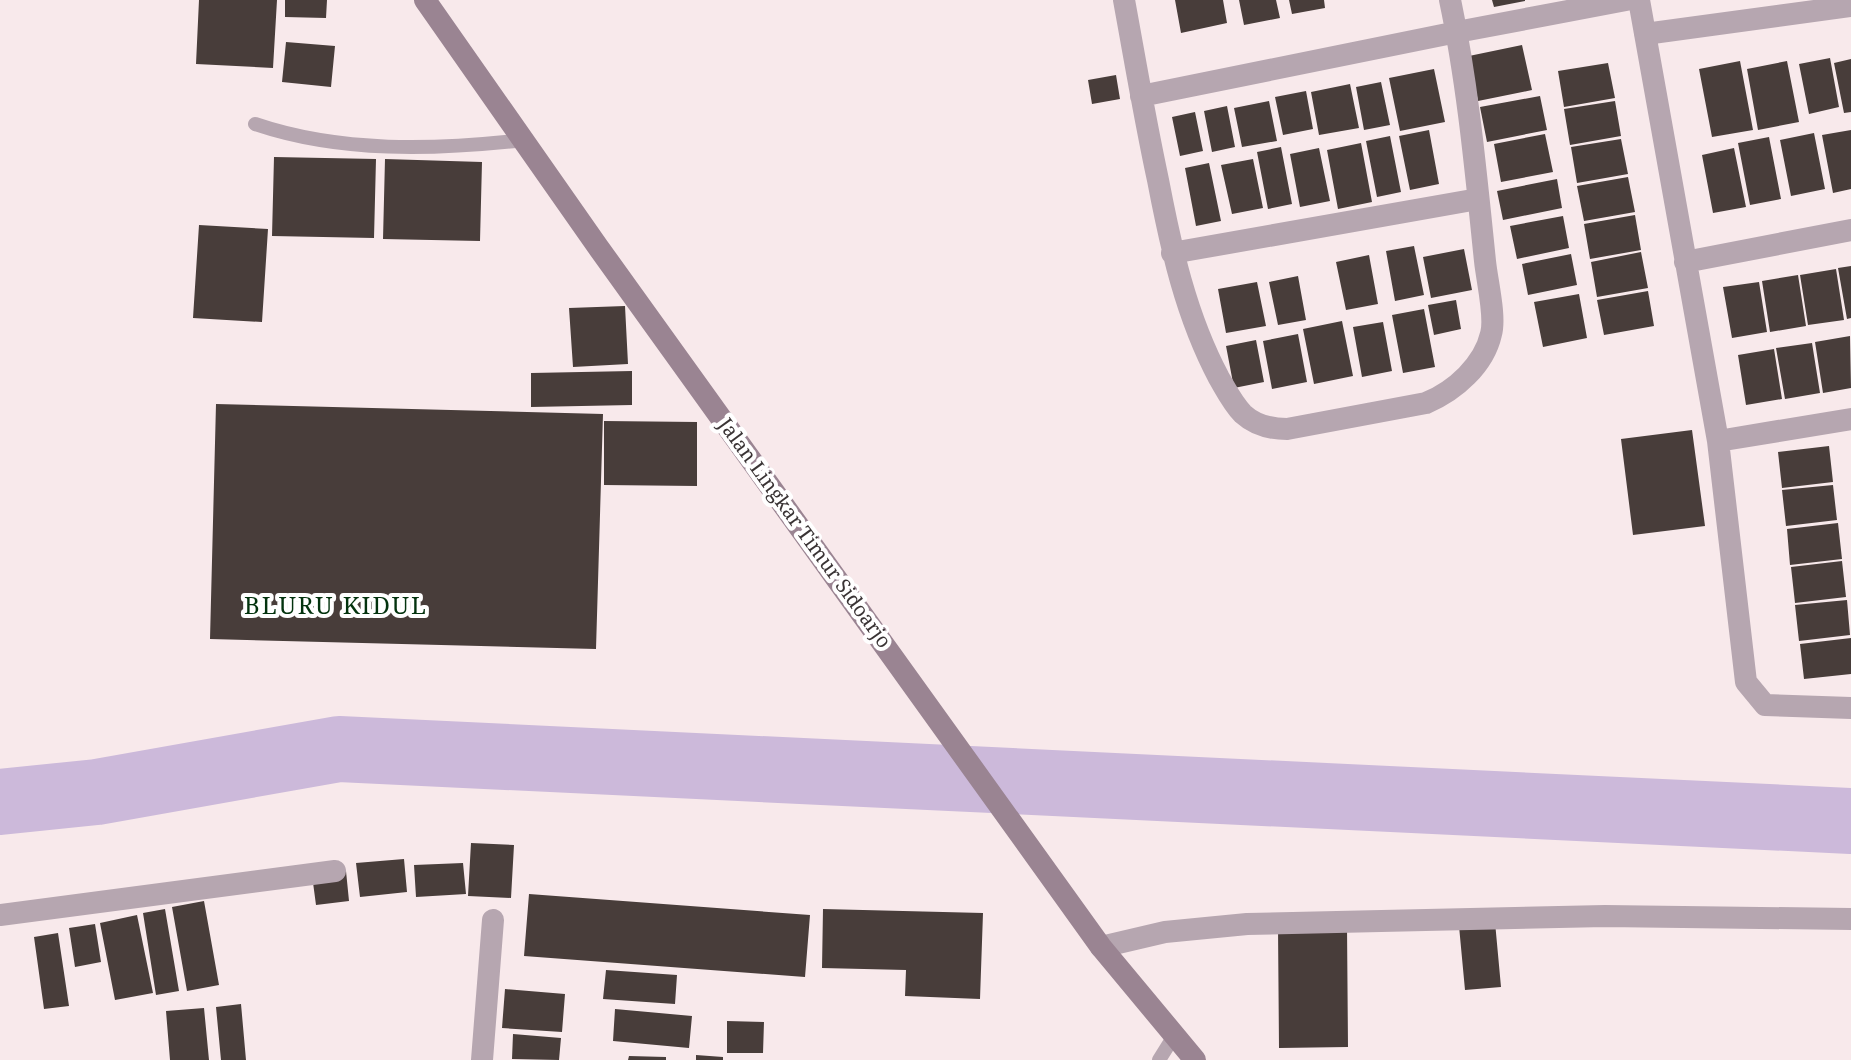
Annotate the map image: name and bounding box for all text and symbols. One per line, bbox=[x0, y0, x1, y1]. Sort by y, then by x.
street label: Jalan Lingkar Timur Sidoarjo bbox=[712, 411, 898, 653]
district label: BLURU KIDUL bbox=[244, 588, 428, 621]

